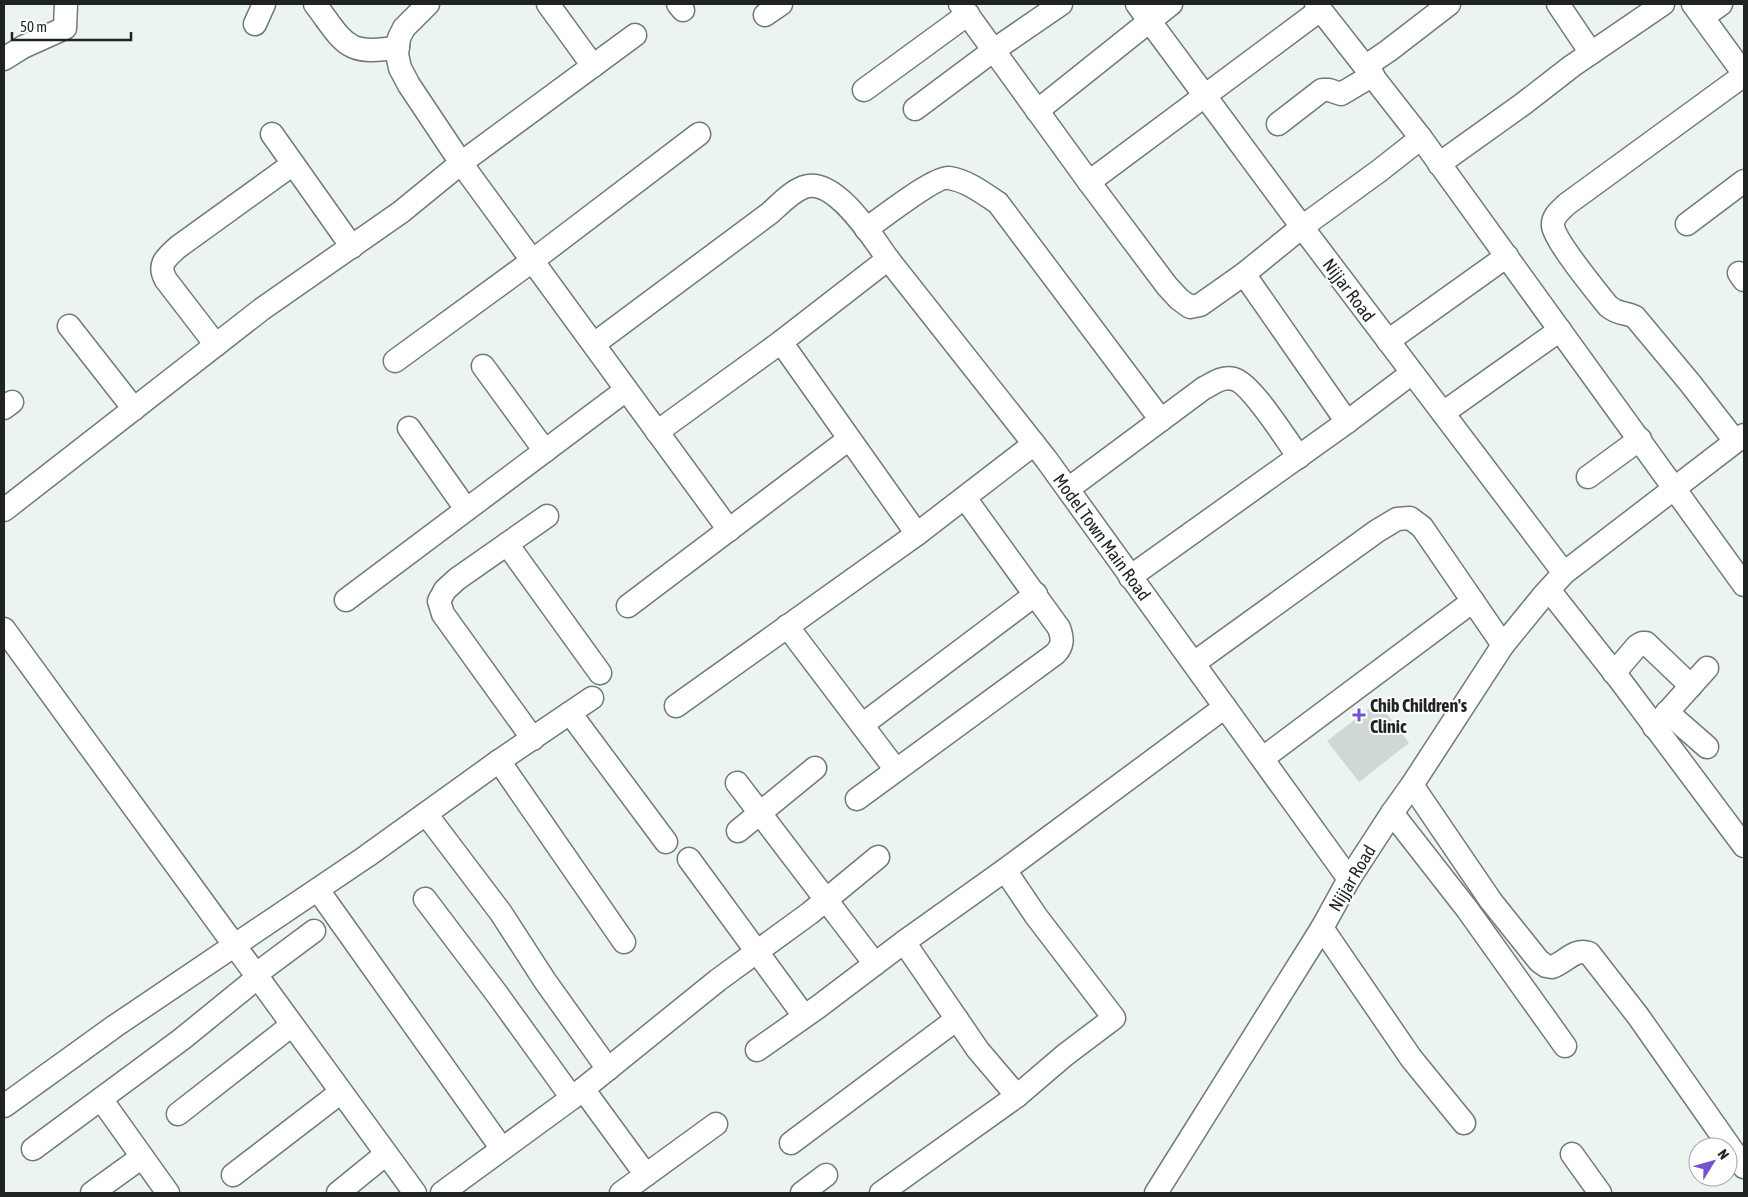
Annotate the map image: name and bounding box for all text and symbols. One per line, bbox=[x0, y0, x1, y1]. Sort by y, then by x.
scale bar bbox=[12, 10, 131, 42]
text: 50 m bbox=[20, 18, 47, 35]
street label: Nijjar Road bbox=[1318, 254, 1380, 326]
street label: Model Town Main Road bbox=[1049, 469, 1155, 605]
place label: Chib Children's Clinic bbox=[1370, 695, 1468, 737]
marker: Chib Children's Clinic bbox=[1352, 708, 1366, 722]
street label: Nijjar Road bbox=[1324, 841, 1380, 915]
north arrow bbox=[1688, 1137, 1738, 1187]
text: N bbox=[1715, 1146, 1732, 1162]

